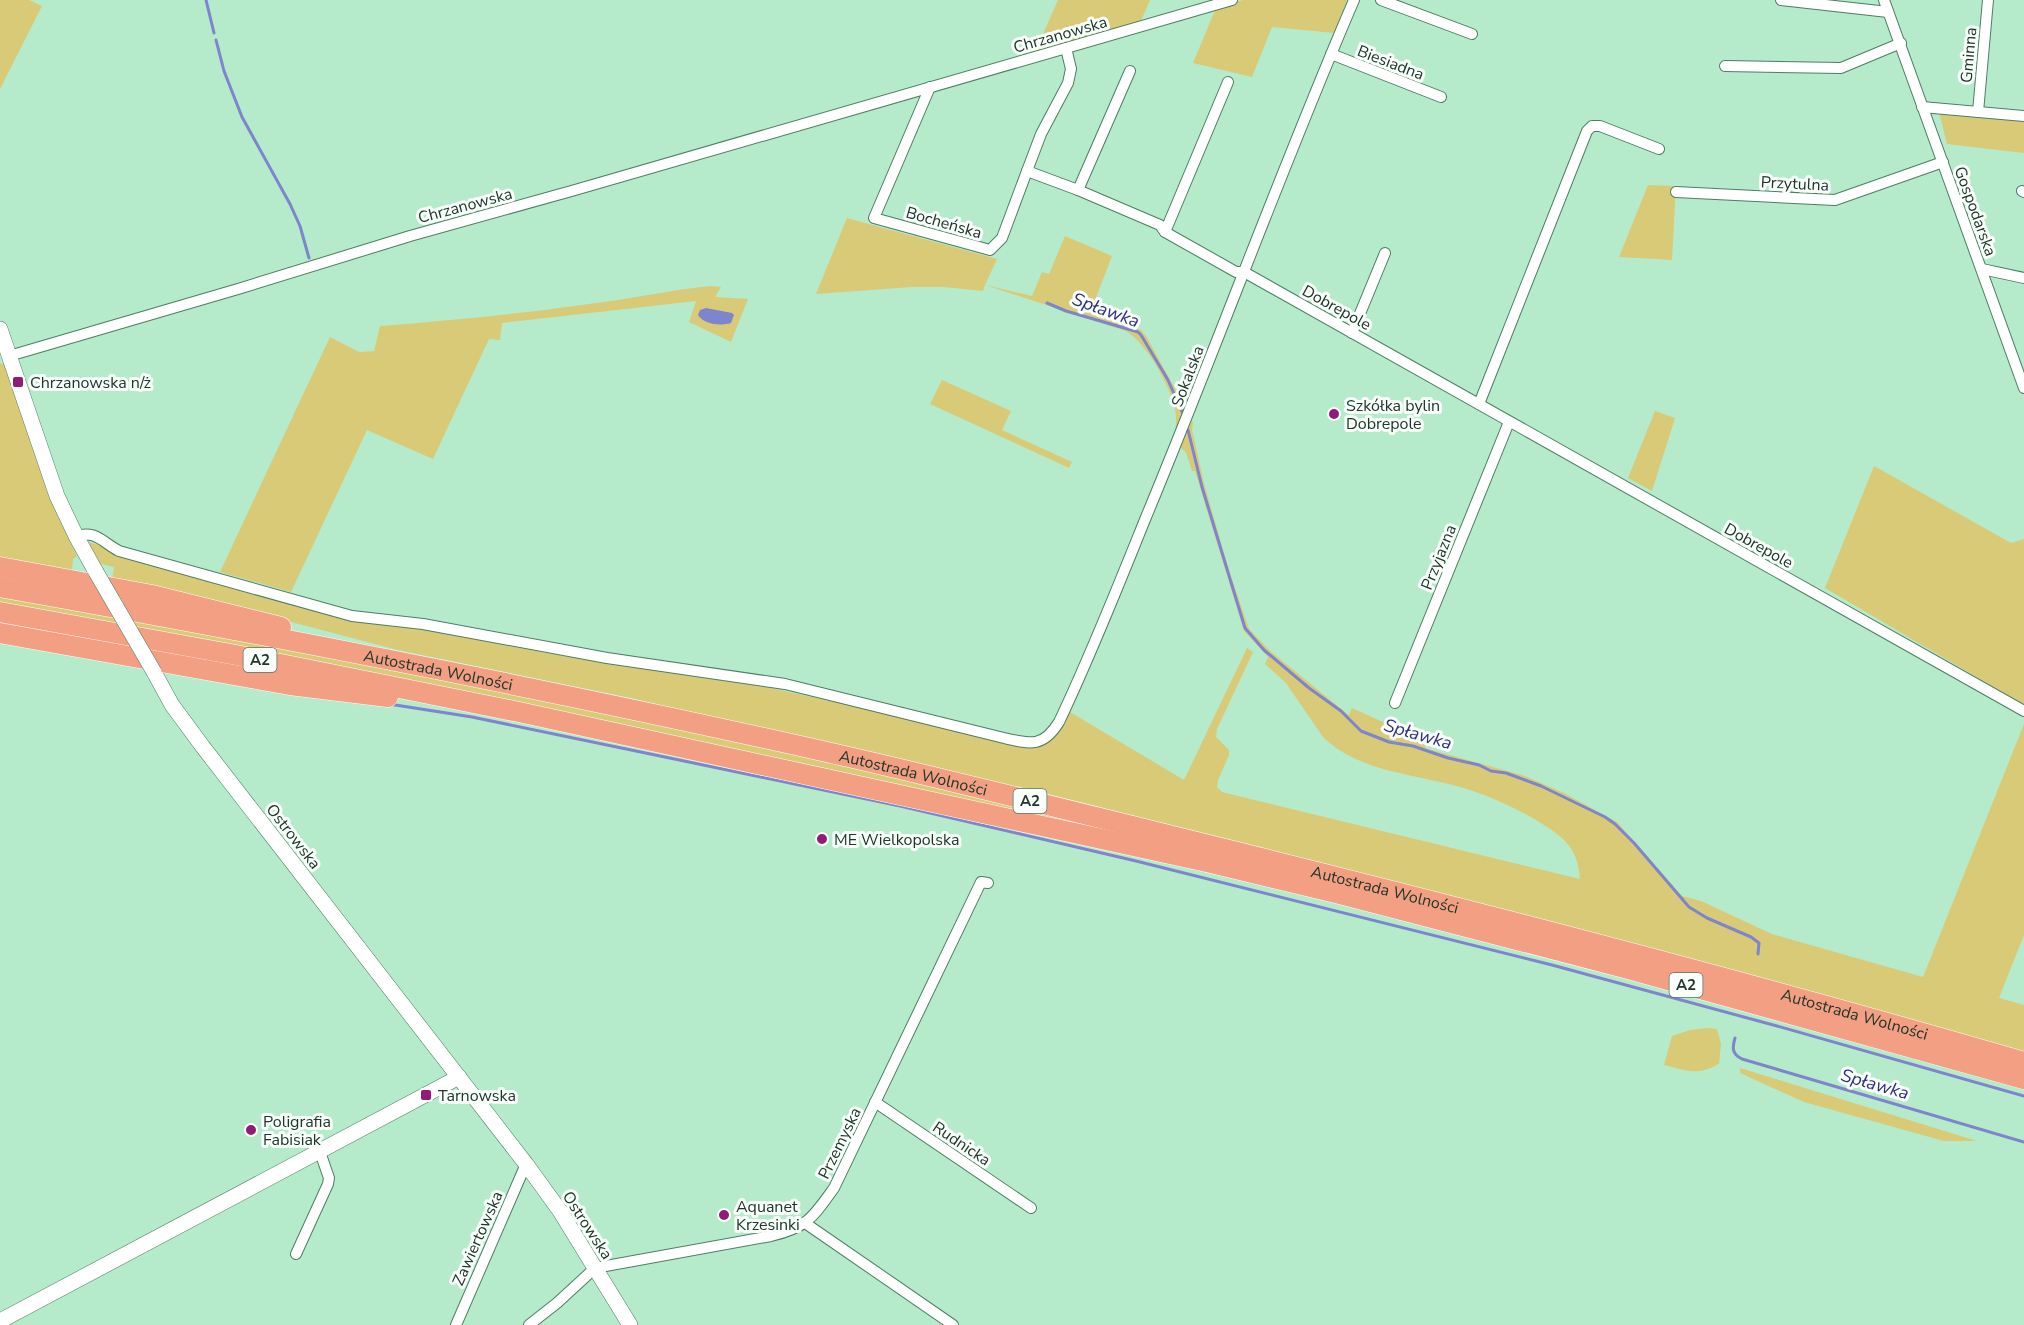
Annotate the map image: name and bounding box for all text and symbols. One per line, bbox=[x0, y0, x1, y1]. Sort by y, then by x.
street label: Chrzanowska bbox=[1011, 11, 1110, 59]
street label: Gminna bbox=[1956, 26, 1982, 84]
street label: Biesiadna bbox=[1354, 40, 1427, 86]
street label: Gospodarska bbox=[1949, 163, 2001, 259]
street label: Przytulna bbox=[1760, 171, 1830, 197]
street label: Chrzanowska bbox=[416, 183, 515, 229]
street label: Bocheńska bbox=[903, 202, 984, 244]
street label: Dobrepole bbox=[1298, 280, 1375, 336]
water label: Spławka bbox=[1069, 287, 1143, 333]
street label: Sokalska bbox=[1166, 343, 1210, 410]
place label: Chrzanowska n/ż bbox=[30, 372, 151, 394]
marker: Chrzanowska n/ż bbox=[11, 375, 25, 389]
place label: Szkółka bylin Dobrepole bbox=[1346, 395, 1440, 435]
marker: Szkółka bylin Dobrepole bbox=[1327, 407, 1341, 421]
street label: Dobrepole bbox=[1720, 518, 1797, 574]
street label: Przyjazna bbox=[1416, 521, 1462, 593]
street label: Autostrada Wolności bbox=[362, 645, 515, 696]
road number: A2 bbox=[244, 648, 276, 672]
water label: Spławka bbox=[1381, 713, 1455, 755]
street label: Autostrada Wolności bbox=[837, 745, 989, 802]
road number: A2 bbox=[1014, 789, 1046, 813]
street label: Ostrowska bbox=[261, 799, 326, 874]
place label: ME Wielkopolska bbox=[834, 829, 959, 851]
marker: ME Wielkopolska bbox=[815, 832, 829, 846]
street label: Autostrada Wolności bbox=[1309, 861, 1461, 920]
road number: A2 bbox=[1670, 973, 1702, 997]
street label: Autostrada Wolności bbox=[1779, 984, 1930, 1046]
water label: Spławka bbox=[1838, 1063, 1912, 1105]
place label: Tarnowska bbox=[438, 1085, 516, 1107]
marker: Tarnowska bbox=[419, 1088, 433, 1102]
street label: Przemyska bbox=[813, 1104, 867, 1183]
place label: Poligrafia Fabisiak bbox=[263, 1111, 331, 1151]
street label: Rudnicka bbox=[928, 1116, 995, 1171]
marker: Poligrafia Fabisiak bbox=[244, 1123, 258, 1137]
street label: Ostrowska bbox=[557, 1187, 617, 1264]
street label: Zawiertowska bbox=[447, 1188, 509, 1289]
place label: Aquanet Krzesinki bbox=[736, 1196, 800, 1236]
marker: Aquanet Krzesinki bbox=[717, 1208, 731, 1222]

